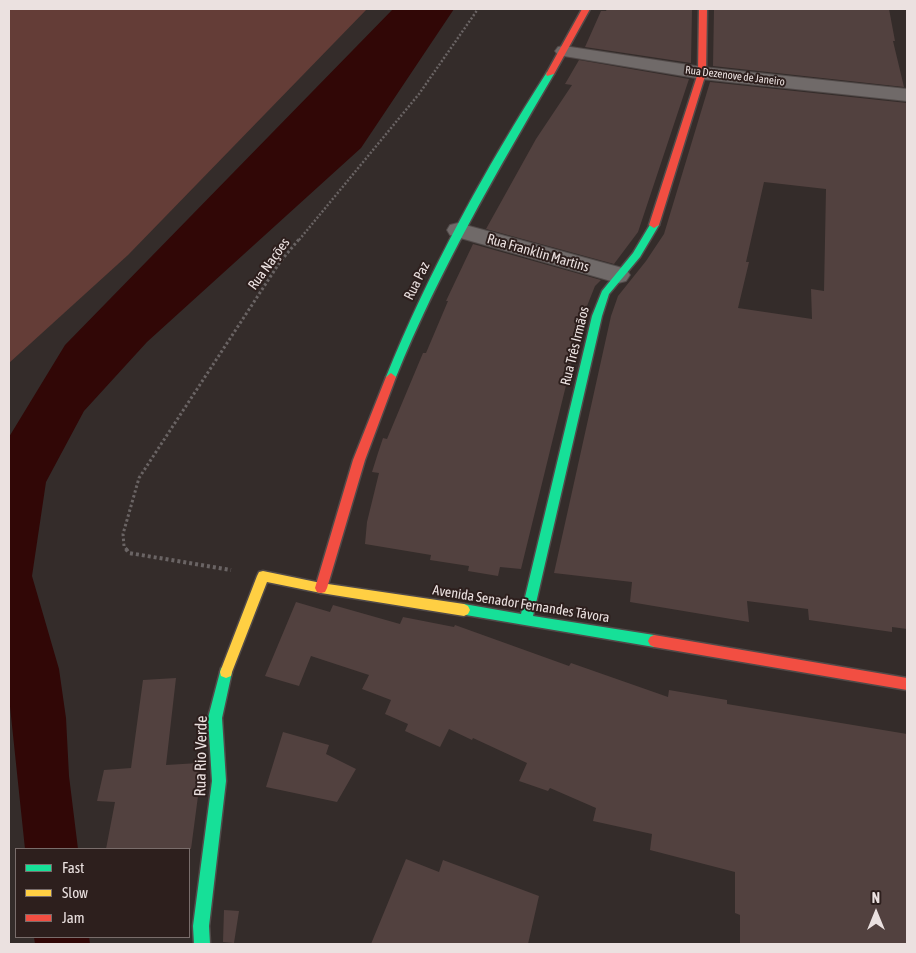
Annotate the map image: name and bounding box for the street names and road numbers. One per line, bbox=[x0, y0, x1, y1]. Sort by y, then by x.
street label: Rua Dezenove de Janeiro bbox=[684, 63, 786, 89]
street label: Rua Franklin Martins bbox=[485, 230, 591, 276]
street label: Rua Nações bbox=[245, 235, 293, 293]
street label: Rua Paz bbox=[401, 259, 433, 303]
street label: Rua Três Irmãos bbox=[557, 305, 593, 387]
street label: Avenida Senador Fernandes Távora bbox=[431, 582, 611, 626]
street label: Rua Rio Verde bbox=[191, 715, 211, 797]

